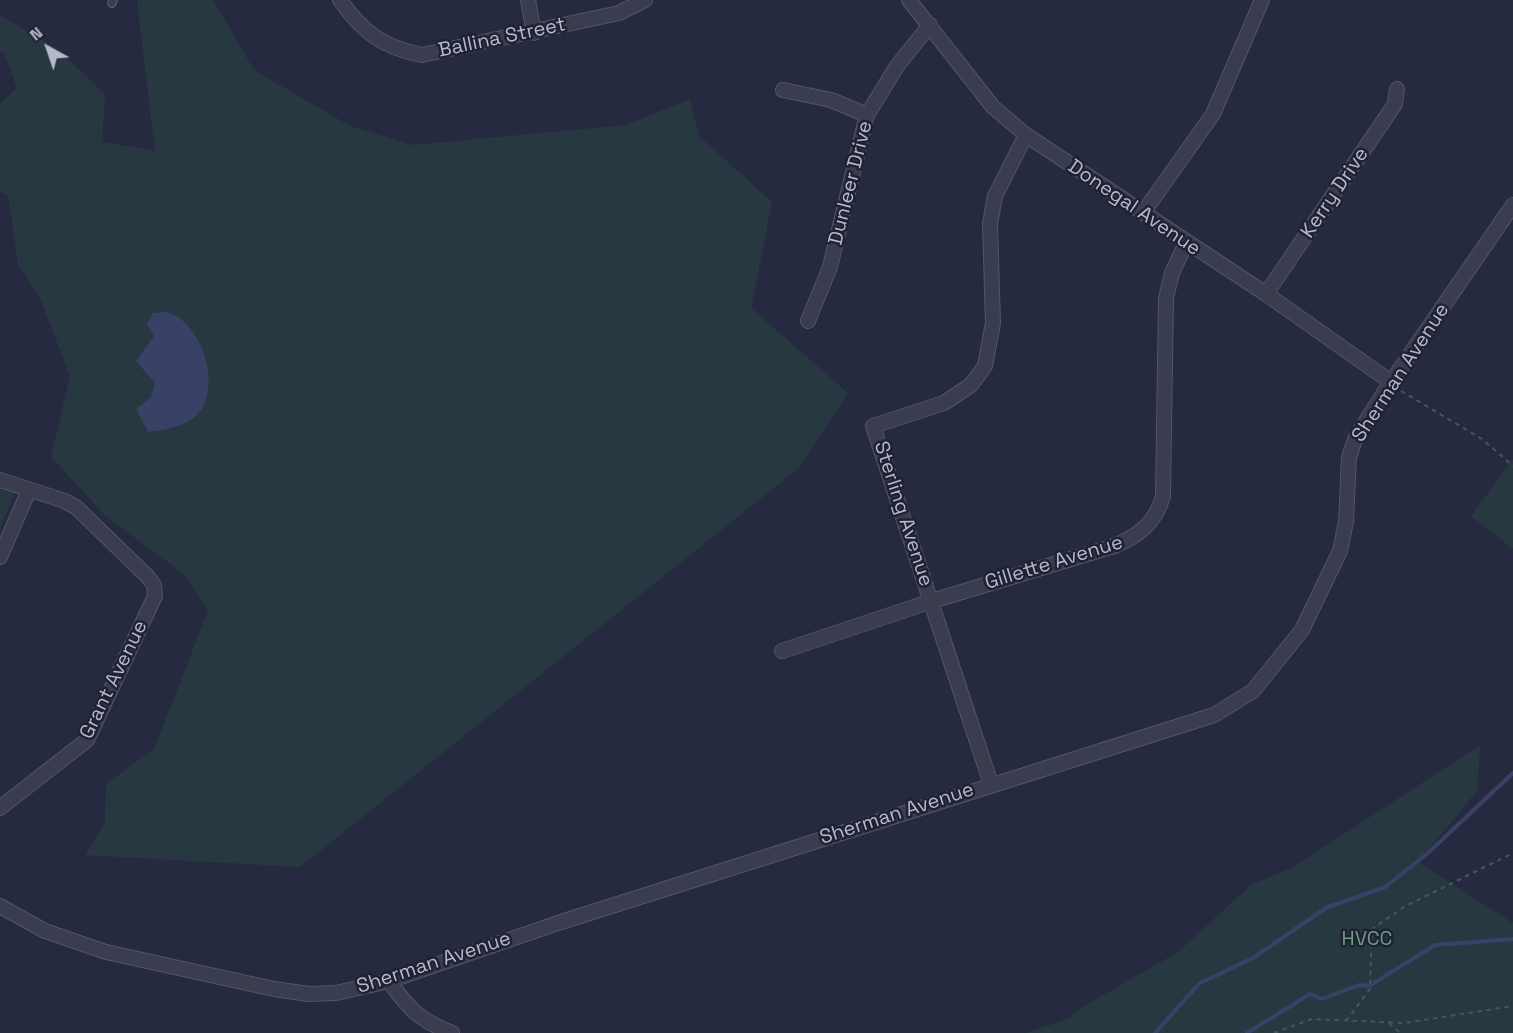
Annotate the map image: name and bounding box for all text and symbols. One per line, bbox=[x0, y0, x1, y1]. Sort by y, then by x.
street label: Ballina Street bbox=[436, 13, 568, 63]
north arrow bbox=[18, 18, 78, 78]
text: N bbox=[25, 22, 47, 45]
street label: Dunleer Drive bbox=[824, 119, 878, 247]
street label: Kerry Drive bbox=[1296, 143, 1374, 243]
street label: Donegal Avenue bbox=[1063, 155, 1205, 261]
street label: Sherman Avenue bbox=[1347, 299, 1455, 447]
street label: Sterling Avenue bbox=[868, 438, 938, 590]
street label: Gillette Avenue bbox=[982, 531, 1126, 595]
street label: Grant Avenue bbox=[75, 617, 153, 743]
street label: Sherman Avenue bbox=[817, 778, 977, 850]
street label: Sherman Avenue bbox=[354, 927, 514, 999]
park label: HVCC bbox=[1342, 928, 1392, 952]

